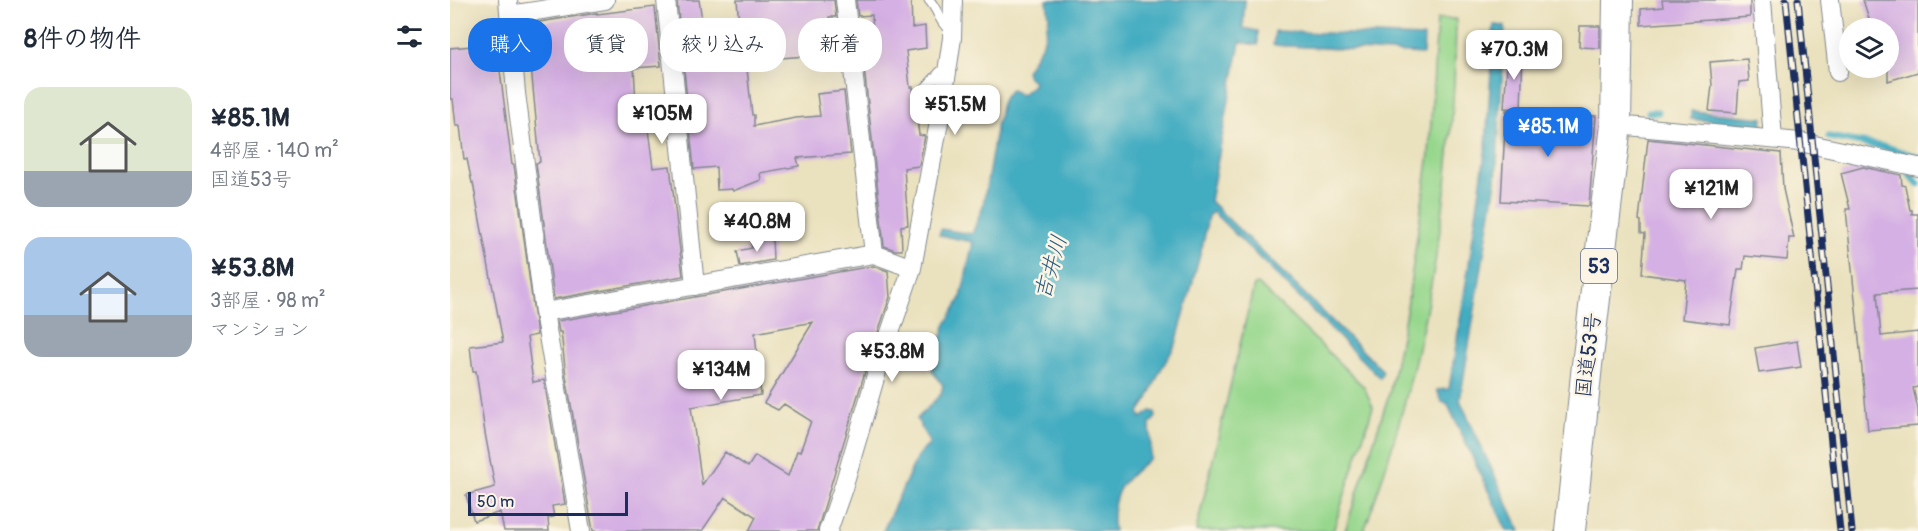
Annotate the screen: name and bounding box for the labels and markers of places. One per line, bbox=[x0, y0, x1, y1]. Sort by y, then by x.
pin: ¥70.3M bbox=[1465, 30, 1563, 81]
pin: ¥51.5M bbox=[906, 85, 1004, 136]
pin: ¥105M bbox=[620, 94, 704, 145]
pin: ¥85.1M bbox=[1499, 107, 1597, 158]
pin: ¥121M bbox=[1669, 169, 1753, 220]
pin: ¥40.8M bbox=[708, 202, 806, 253]
pin: ¥53.8M bbox=[843, 332, 941, 383]
pin: ¥134M bbox=[679, 350, 763, 401]

